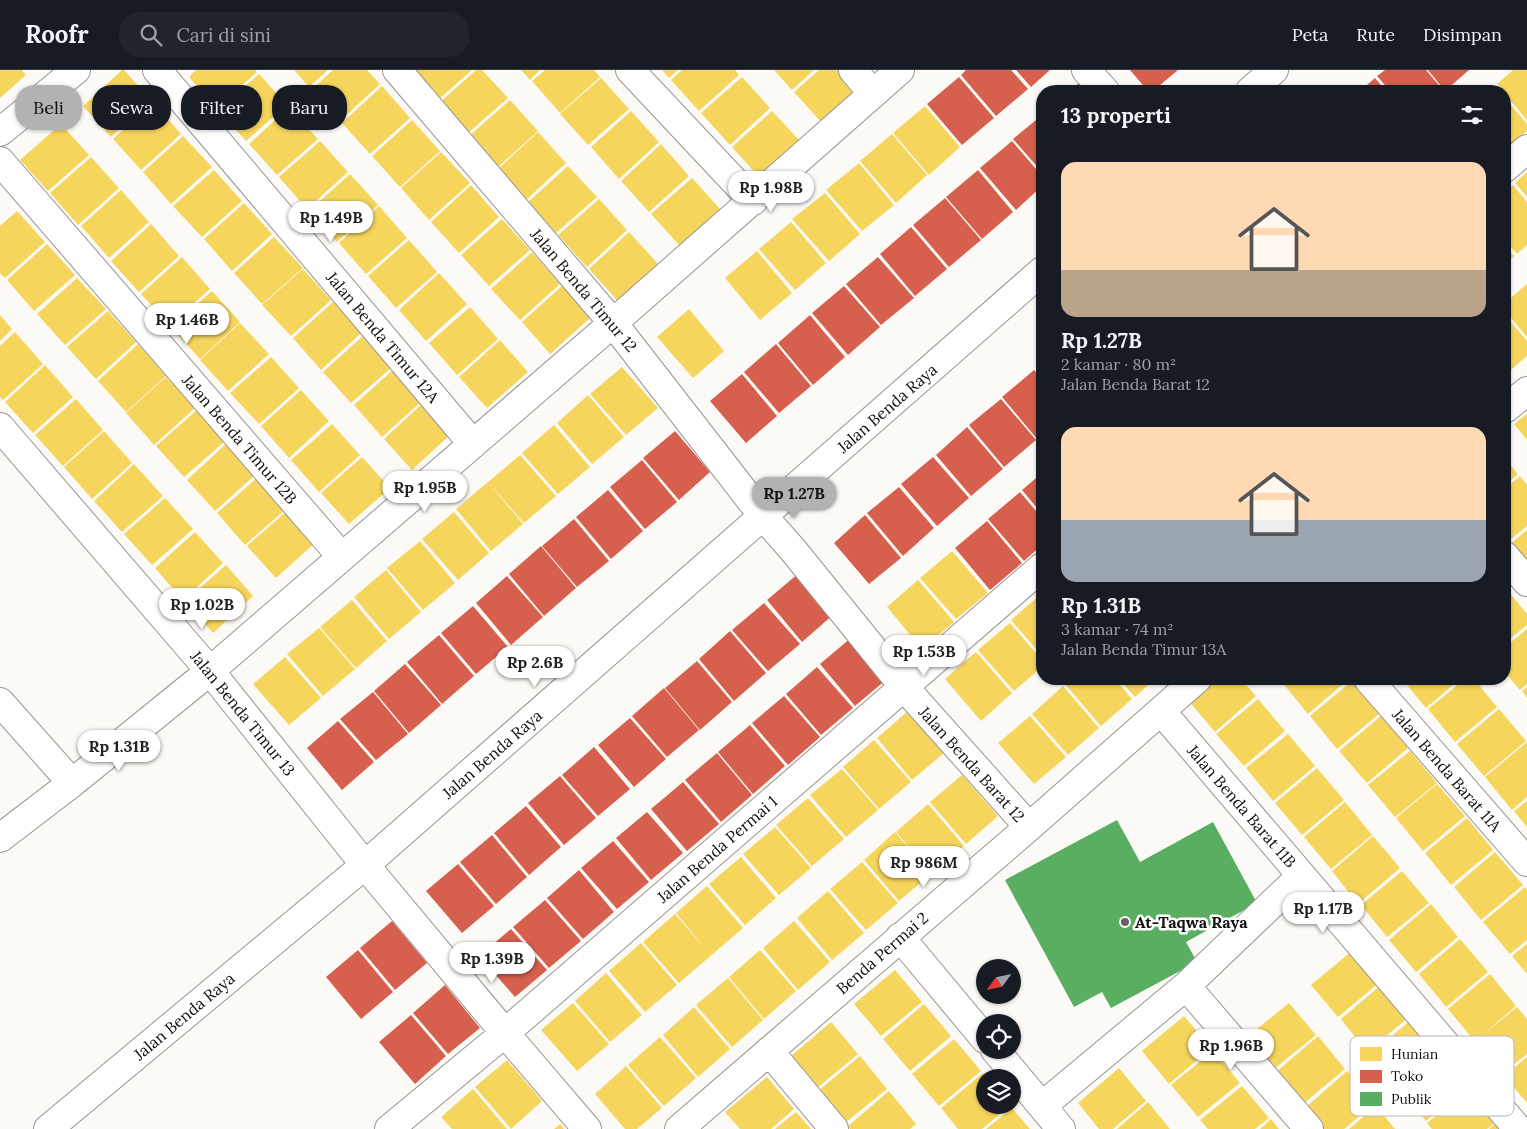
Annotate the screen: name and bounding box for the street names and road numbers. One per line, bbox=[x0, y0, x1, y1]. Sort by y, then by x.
street label: Jalan Benda Timur 12 bbox=[526, 223, 641, 356]
street label: Jalan Benda Timur 12A bbox=[322, 267, 444, 407]
street label: Jalan Benda Raya bbox=[832, 359, 941, 457]
street label: Jalan Benda Timur 12B bbox=[178, 369, 302, 508]
street label: Jalan Benda Timur 13 bbox=[186, 646, 300, 780]
street label: Jalan Benda Barat 12 bbox=[914, 701, 1029, 826]
street label: Jalan Benda Barat 11A bbox=[1388, 704, 1506, 836]
street label: Jalan Benda Raya bbox=[437, 705, 546, 803]
street label: Jalan Benda Barat 11B bbox=[1183, 740, 1301, 871]
street label: Jalan Benda Permai 1 bbox=[652, 791, 781, 907]
street label: Benda Permai 2 bbox=[832, 908, 932, 998]
street label: Jalan Benda Raya bbox=[129, 968, 239, 1065]

